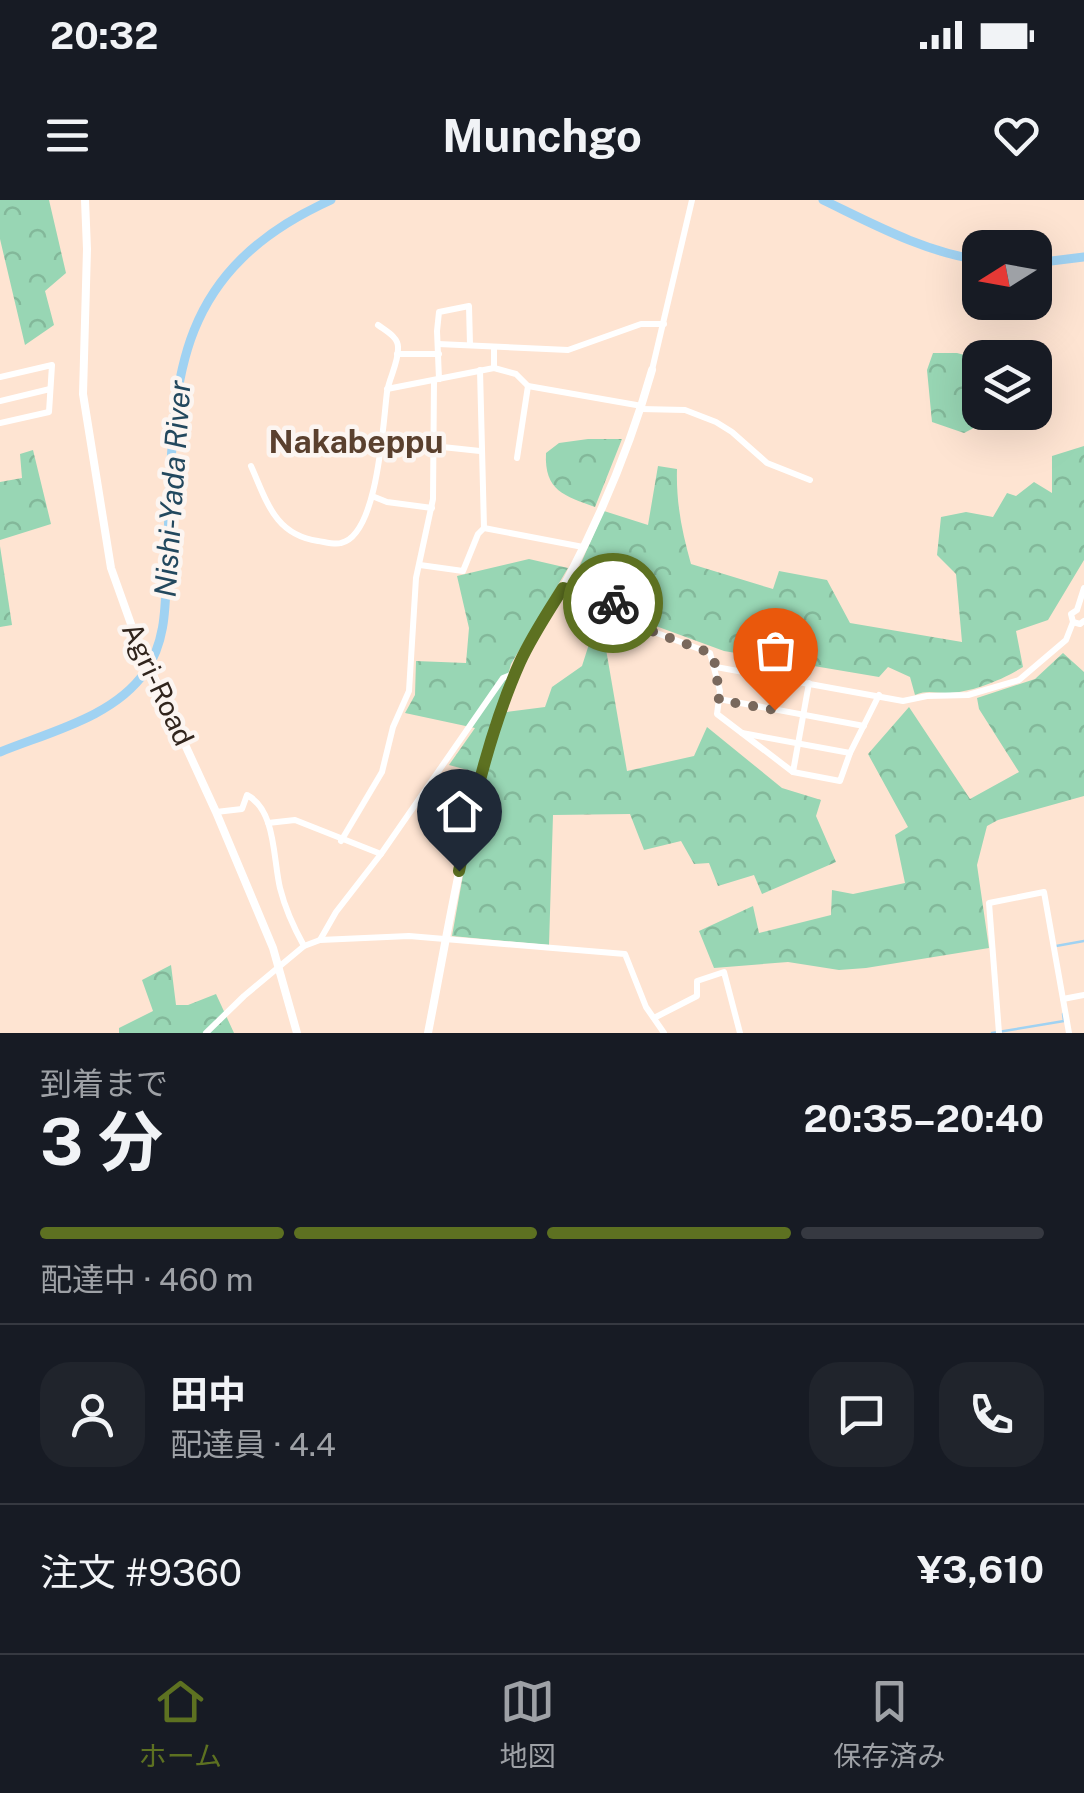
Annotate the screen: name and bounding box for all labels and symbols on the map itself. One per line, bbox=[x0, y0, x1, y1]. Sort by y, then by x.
north arrow bbox=[962, 230, 1052, 320]
water label: Nishi-Yada River bbox=[146, 379, 198, 599]
district label: Nakabeppu bbox=[269, 423, 443, 460]
courier bbox=[563, 553, 663, 653]
pin bbox=[733, 608, 818, 711]
street label: Agri-Road bbox=[116, 617, 201, 750]
pin bbox=[417, 769, 502, 872]

